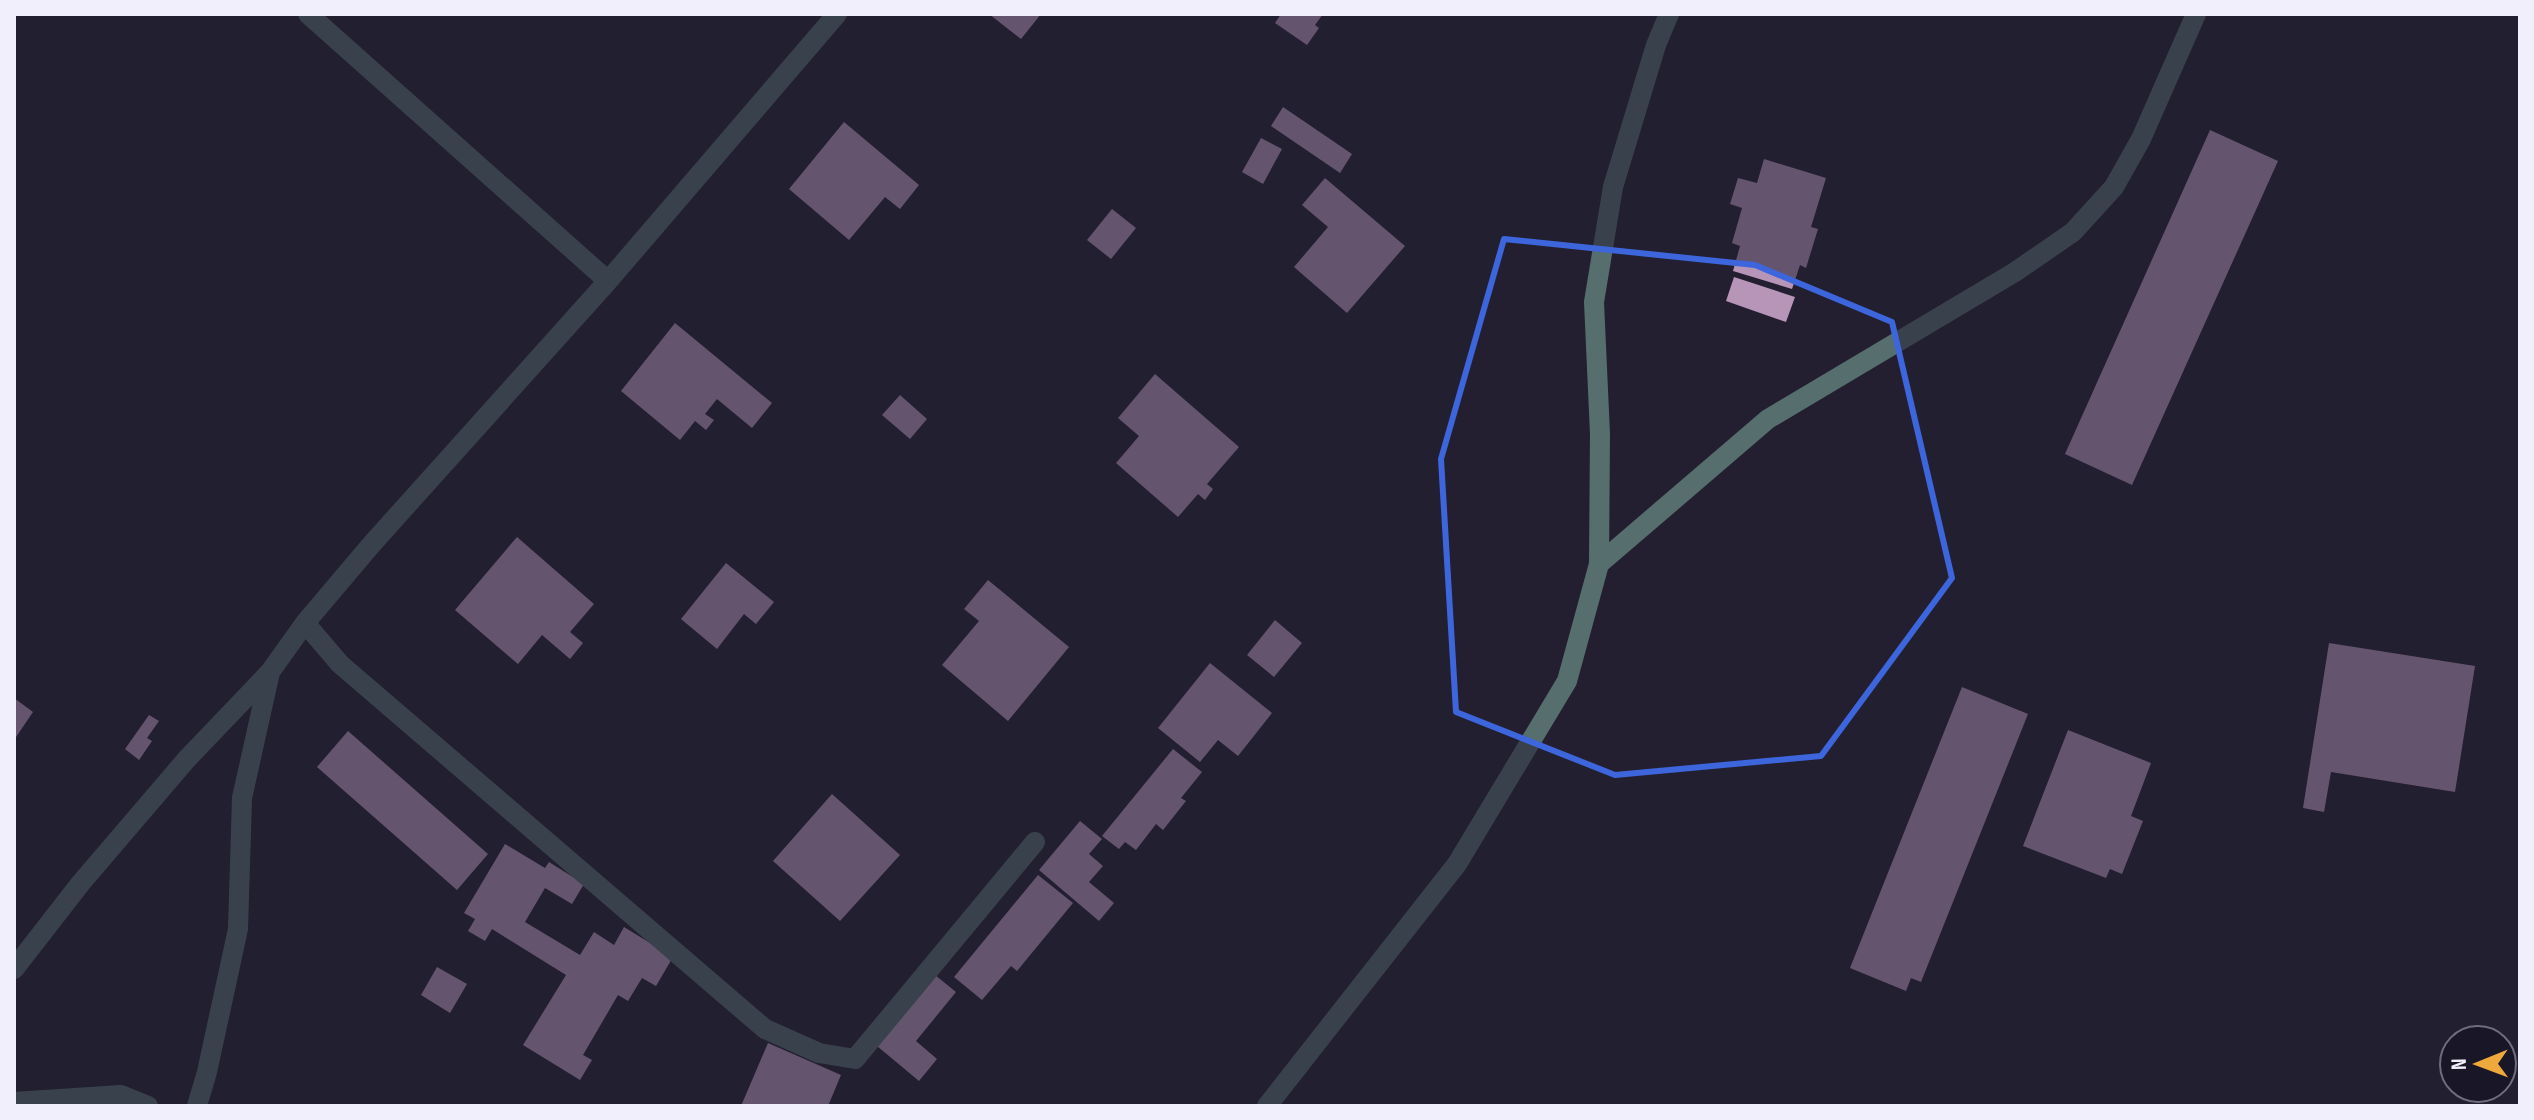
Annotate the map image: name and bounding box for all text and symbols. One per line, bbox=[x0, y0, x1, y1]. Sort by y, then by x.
north arrow bbox=[2438, 1024, 2518, 1104]
text: N bbox=[2446, 1058, 2473, 1070]

